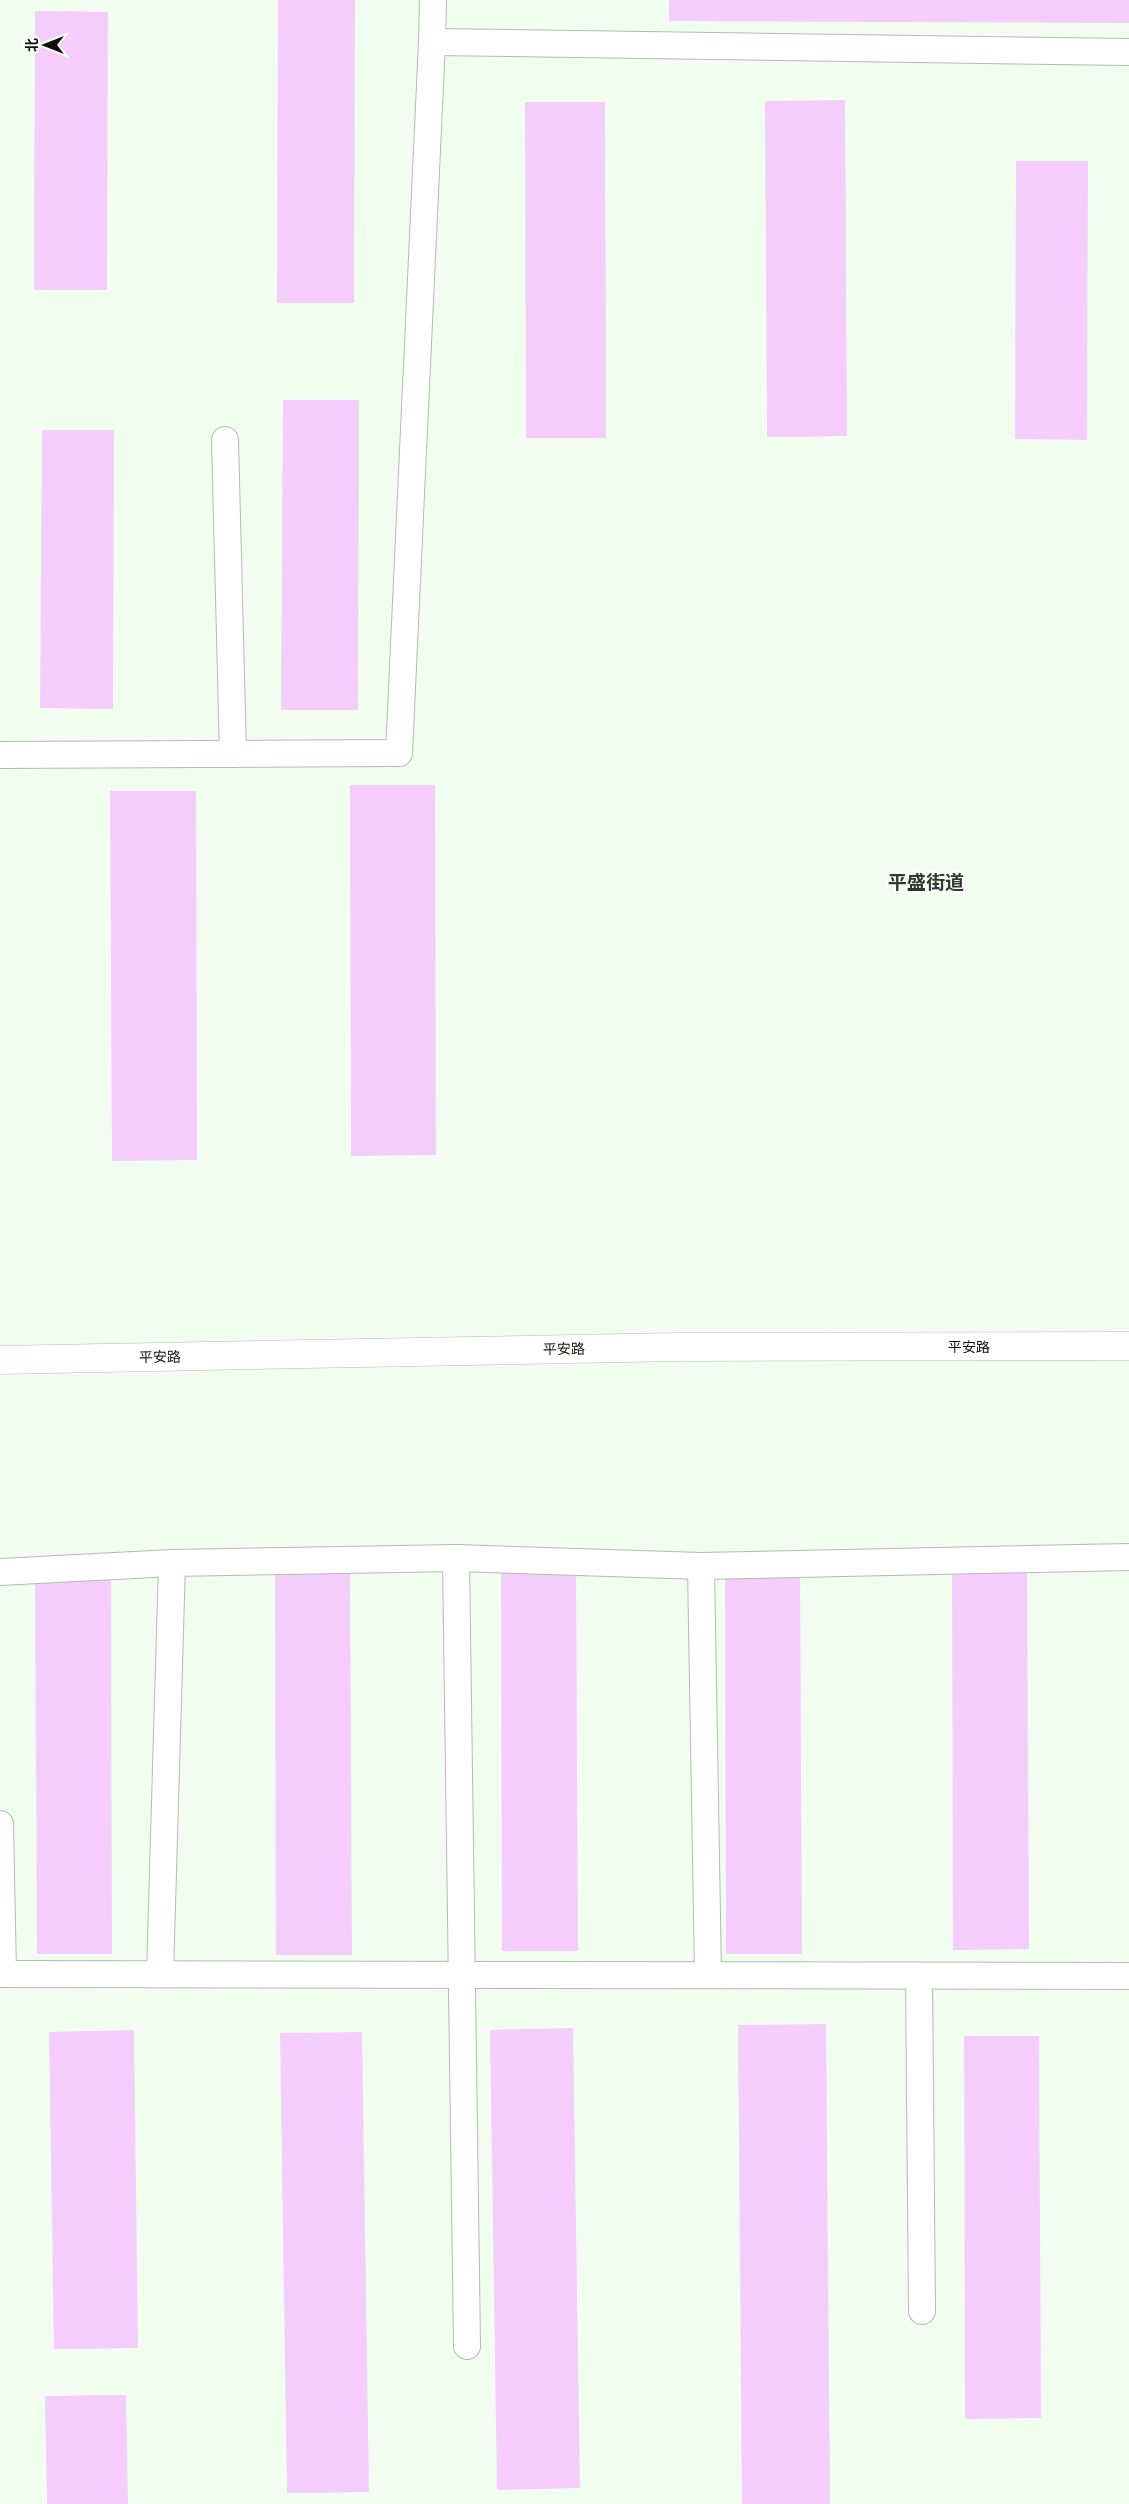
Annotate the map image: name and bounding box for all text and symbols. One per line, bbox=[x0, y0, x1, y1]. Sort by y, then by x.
north arrow bbox=[20, 20, 70, 70]
text: 北 bbox=[23, 38, 41, 52]
district label: 平盛街道 bbox=[888, 869, 964, 895]
street label: 平安路 bbox=[948, 1338, 990, 1356]
street label: 平安路 bbox=[543, 1340, 585, 1358]
street label: 平安路 bbox=[139, 1348, 181, 1366]

